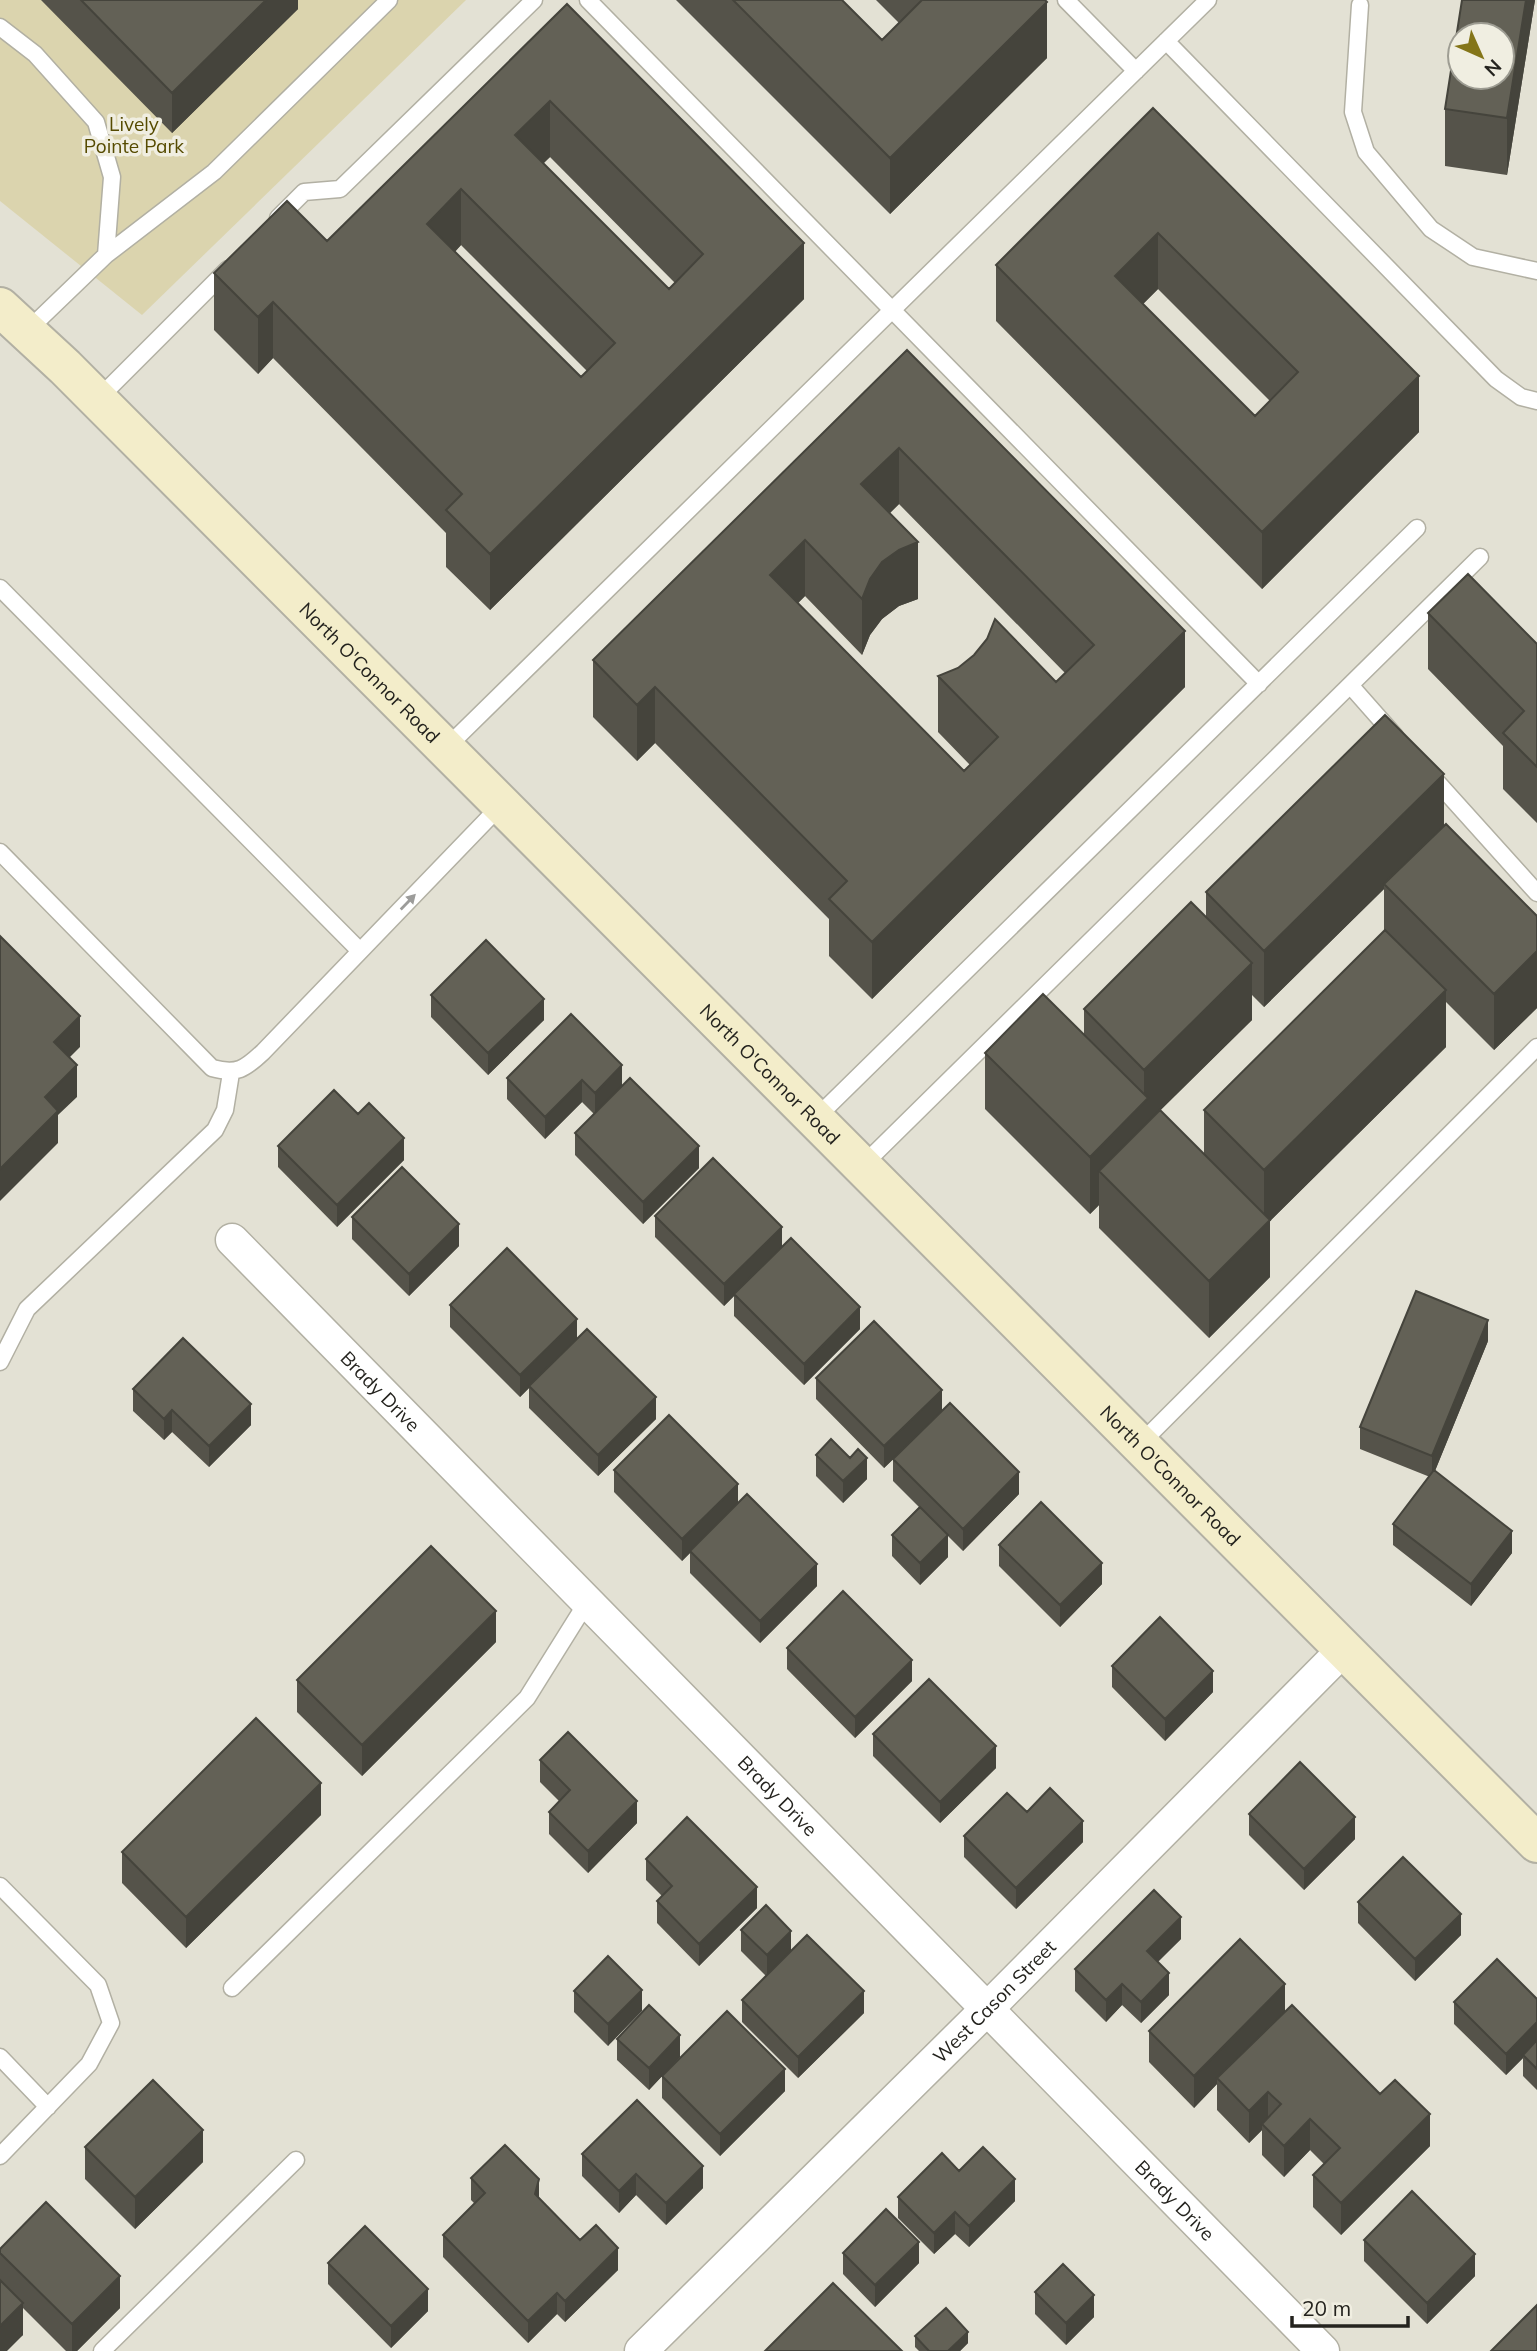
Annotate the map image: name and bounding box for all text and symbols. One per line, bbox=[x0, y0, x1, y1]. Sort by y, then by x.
north arrow bbox=[1446, 21, 1516, 91]
text: N bbox=[1479, 54, 1507, 82]
park label: Lively Pointe Park bbox=[84, 112, 184, 158]
street label: North O'Connor Road bbox=[295, 597, 445, 748]
one-way arrow bbox=[400, 894, 416, 911]
street label: North O'Connor Road bbox=[695, 999, 845, 1149]
street label: Brady Drive bbox=[336, 1346, 425, 1437]
street label: North O'Connor Road bbox=[1095, 1400, 1246, 1551]
street label: Brady Drive bbox=[733, 1750, 823, 1841]
street label: West Cason Street bbox=[928, 1934, 1061, 2068]
street label: Brady Drive bbox=[1130, 2155, 1220, 2246]
scale bar bbox=[1292, 2284, 1408, 2328]
text: 20 m bbox=[1302, 2295, 1351, 2321]

